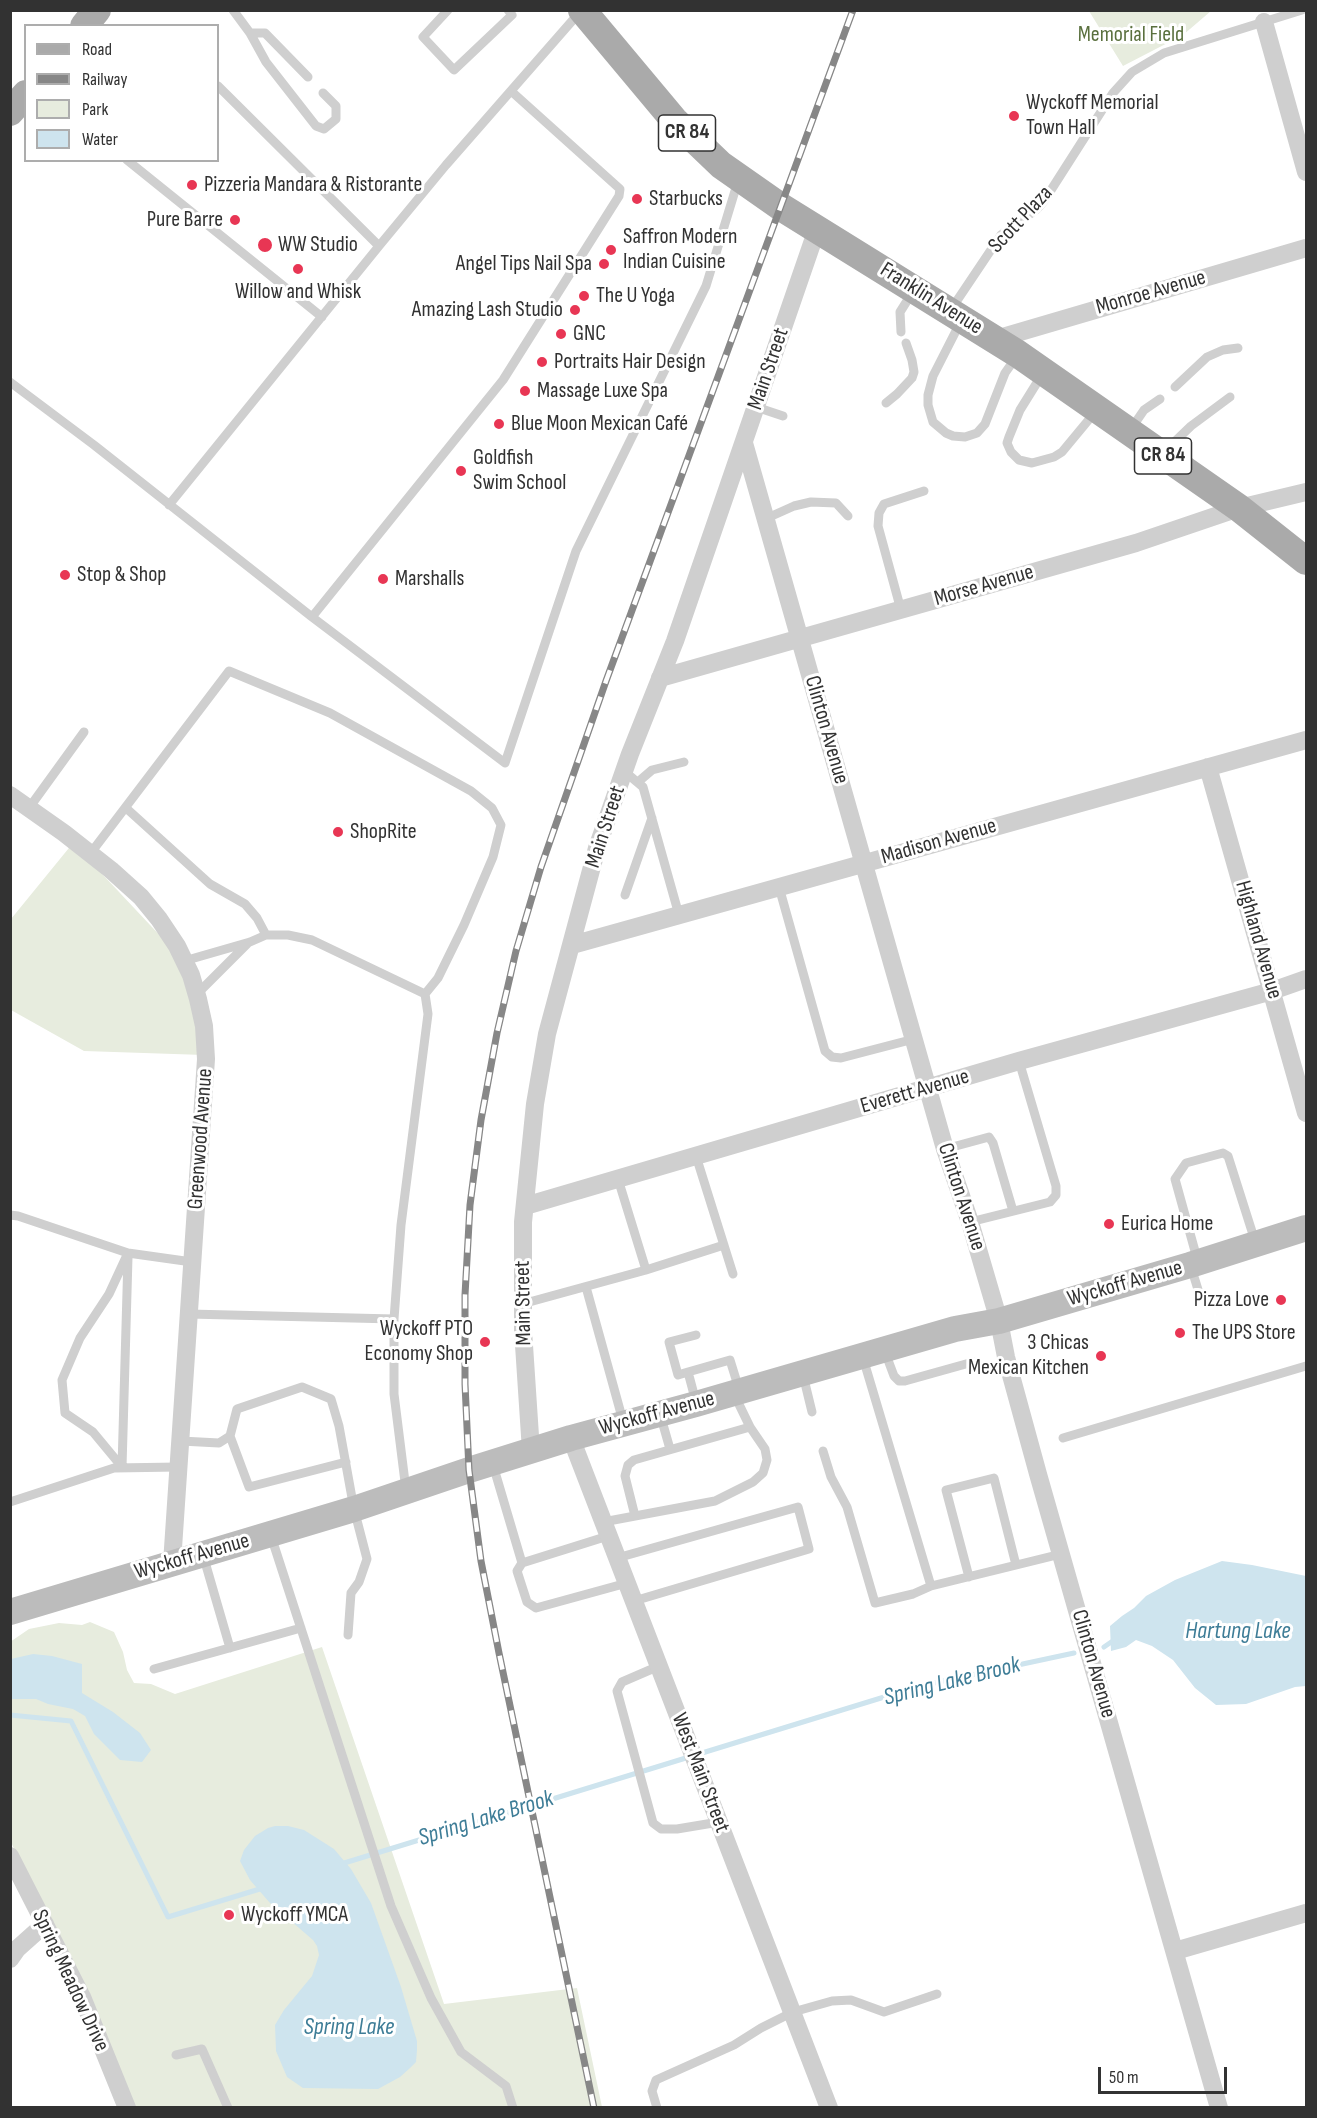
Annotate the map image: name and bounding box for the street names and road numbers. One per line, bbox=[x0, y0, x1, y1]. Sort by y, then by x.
road number: CR 84 bbox=[658, 115, 716, 151]
street label: Scott Plaza bbox=[983, 181, 1059, 259]
street label: Franklin Avenue bbox=[875, 257, 987, 341]
street label: Monroe Avenue bbox=[1093, 265, 1209, 321]
street label: Main Street bbox=[743, 325, 795, 413]
road number: CR 84 bbox=[1134, 438, 1192, 474]
street label: Morse Avenue bbox=[931, 559, 1037, 613]
street label: Clinton Avenue bbox=[798, 673, 854, 787]
street label: Main Street bbox=[580, 783, 632, 871]
street label: Madison Avenue bbox=[878, 813, 1000, 871]
street label: Highland Avenue bbox=[1229, 878, 1287, 1002]
street label: Everett Avenue bbox=[858, 1064, 972, 1120]
street label: Greenwood Avenue bbox=[183, 1068, 219, 1210]
street label: Clinton Avenue bbox=[931, 1140, 991, 1254]
street label: Wyckoff Avenue bbox=[1064, 1255, 1186, 1313]
street label: Main Street bbox=[510, 1260, 538, 1346]
street label: Wyckoff Avenue bbox=[596, 1386, 718, 1442]
street label: Wyckoff Avenue bbox=[131, 1528, 253, 1586]
street label: Clinton Avenue bbox=[1065, 1607, 1121, 1721]
street label: West Main Street bbox=[665, 1710, 735, 1836]
street label: Spring Meadow Drive bbox=[26, 1906, 114, 2056]

